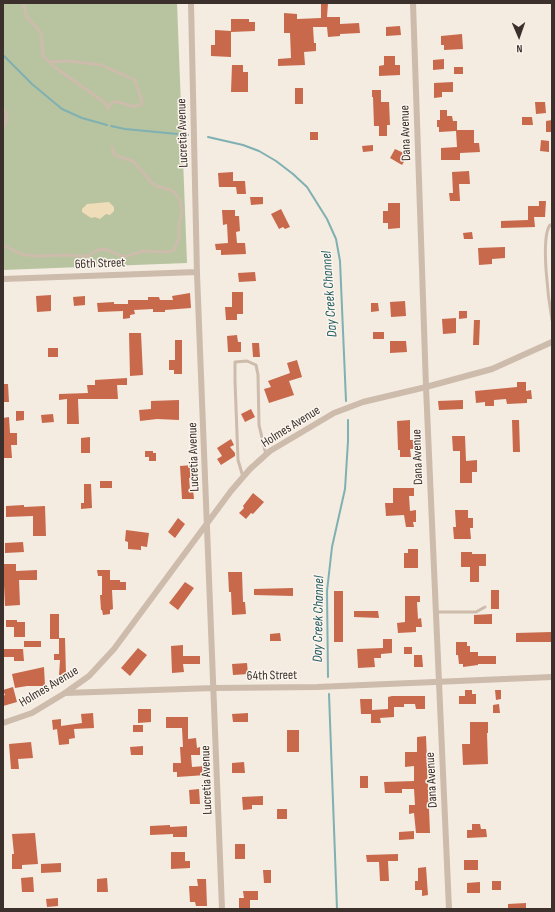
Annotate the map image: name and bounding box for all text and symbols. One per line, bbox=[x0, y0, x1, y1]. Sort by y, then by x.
north arrow bbox=[499, 16, 539, 56]
text: N bbox=[516, 42, 523, 55]
street label: Lucretia Avenue bbox=[174, 98, 192, 168]
street label: Dana Avenue bbox=[397, 105, 415, 161]
water label: Day Creek Channel bbox=[319, 250, 341, 338]
street label: 66th Street bbox=[75, 255, 125, 273]
street label: Holmes Avenue bbox=[259, 403, 323, 451]
street label: Lucretia Avenue bbox=[185, 422, 203, 492]
street label: Dana Avenue bbox=[409, 429, 427, 485]
water label: Day Creek Channel bbox=[310, 576, 328, 662]
street label: Holmes Avenue bbox=[16, 663, 82, 711]
street label: 64th Street bbox=[247, 668, 297, 684]
street label: Lucretia Avenue bbox=[198, 745, 216, 815]
street label: Dana Avenue bbox=[423, 752, 441, 808]

